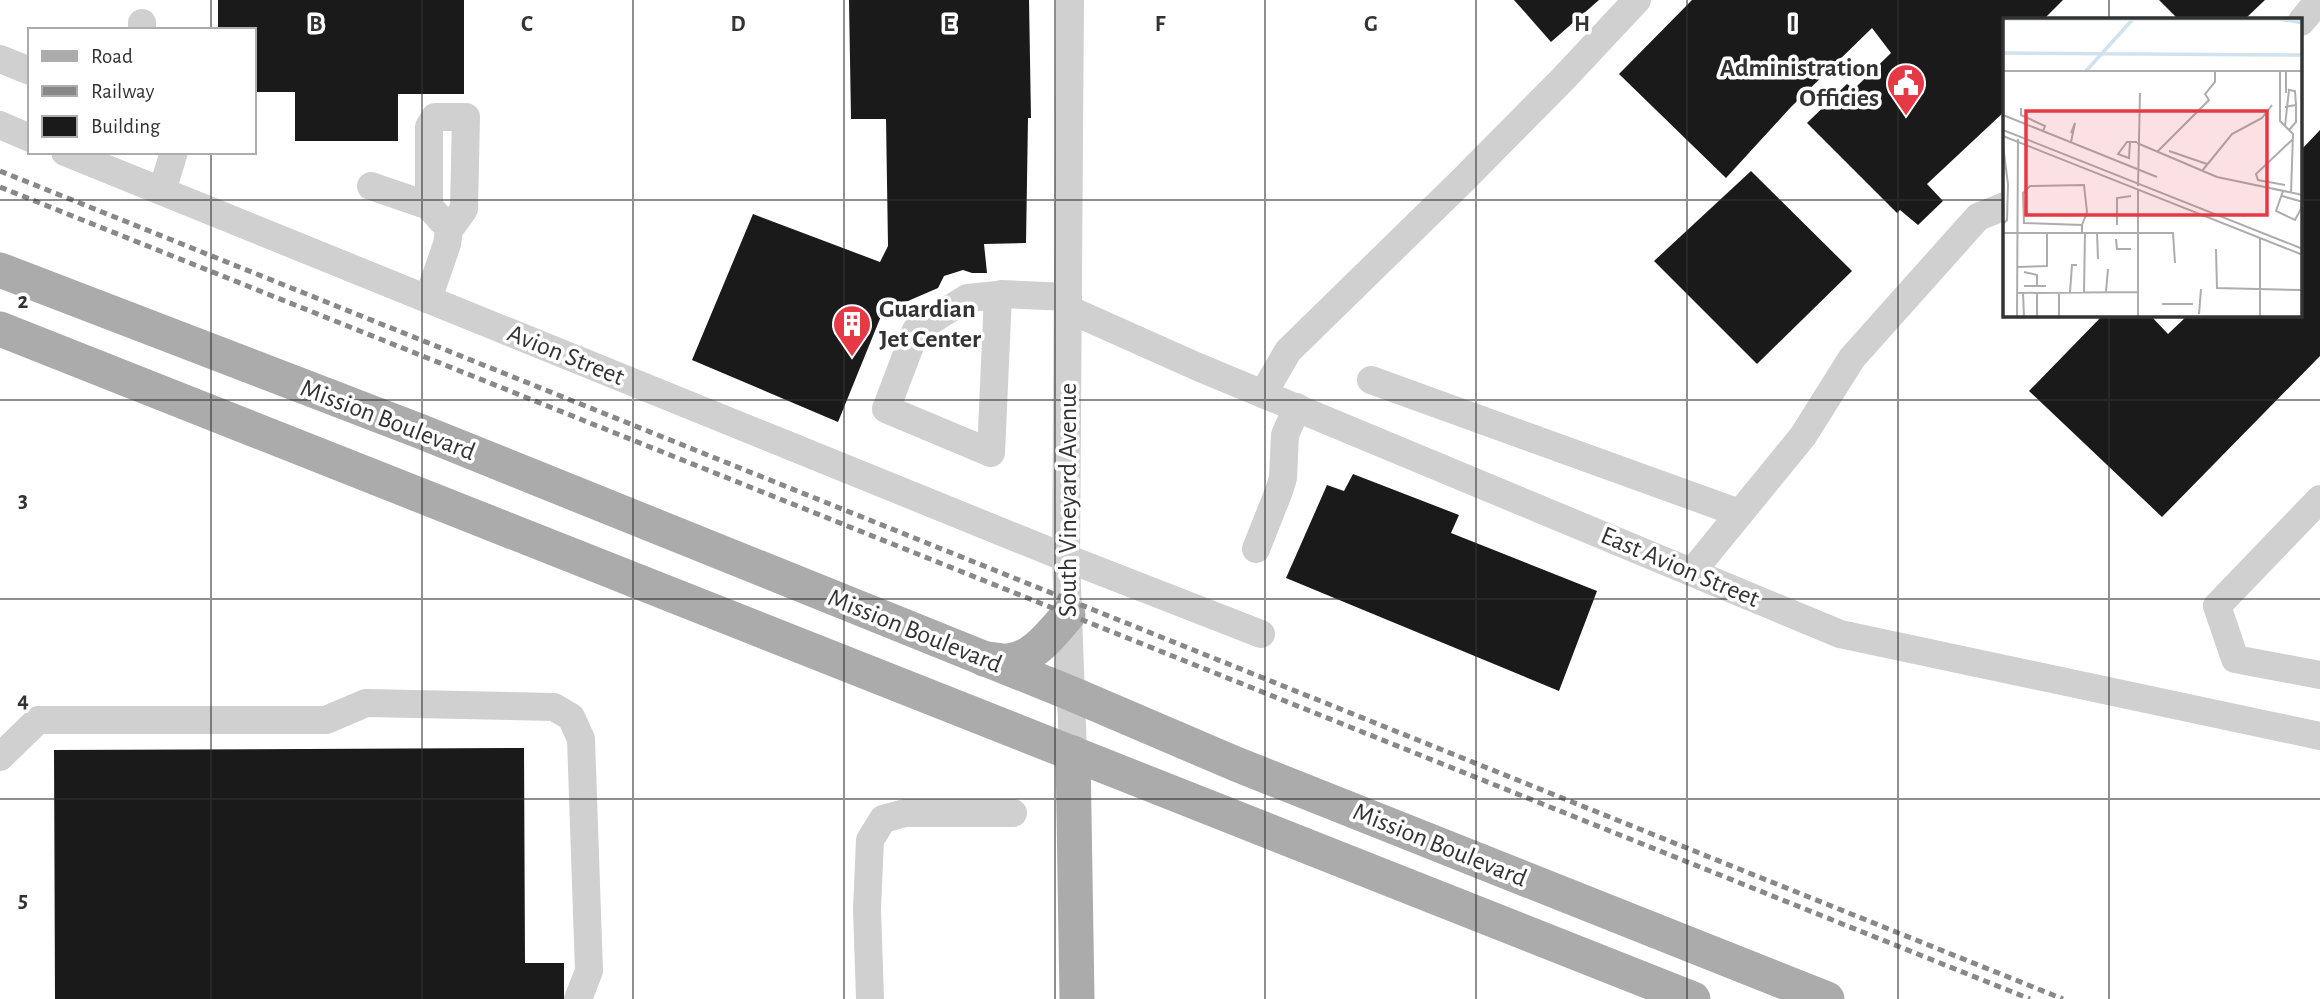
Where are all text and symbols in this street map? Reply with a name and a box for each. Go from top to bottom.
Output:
text: B [309,13,323,36]
text: C [521,13,533,36]
text: D [730,13,746,36]
text: E [943,13,955,36]
text: F [1155,13,1166,36]
text: G [1364,13,1378,36]
text: H [1574,13,1590,36]
text: I [1790,13,1796,36]
inset map [2003,18,2302,317]
legend [28,28,256,154]
text: Road [91,46,133,67]
place label: Administration Officies [1720,55,1879,111]
public building icon: Administration Officies [1885,62,1927,117]
text: Railway [91,81,154,102]
text: Building [91,116,161,137]
text: 2 [18,290,29,313]
place label: Guardian Jet Center [879,296,981,352]
building icon: Guardian Jet Center [831,303,873,358]
street label: Avion Street [504,320,628,390]
street label: Mission Boulevard [297,375,479,465]
street label: South Vineyard Avenue [1055,383,1081,617]
text: 3 [18,489,28,512]
street label: East Avion Street [1597,522,1763,612]
street label: Mission Boulevard [824,584,1006,678]
text: 4 [17,689,29,712]
street label: Mission Boulevard [1349,798,1531,892]
text: 5 [18,889,28,912]

